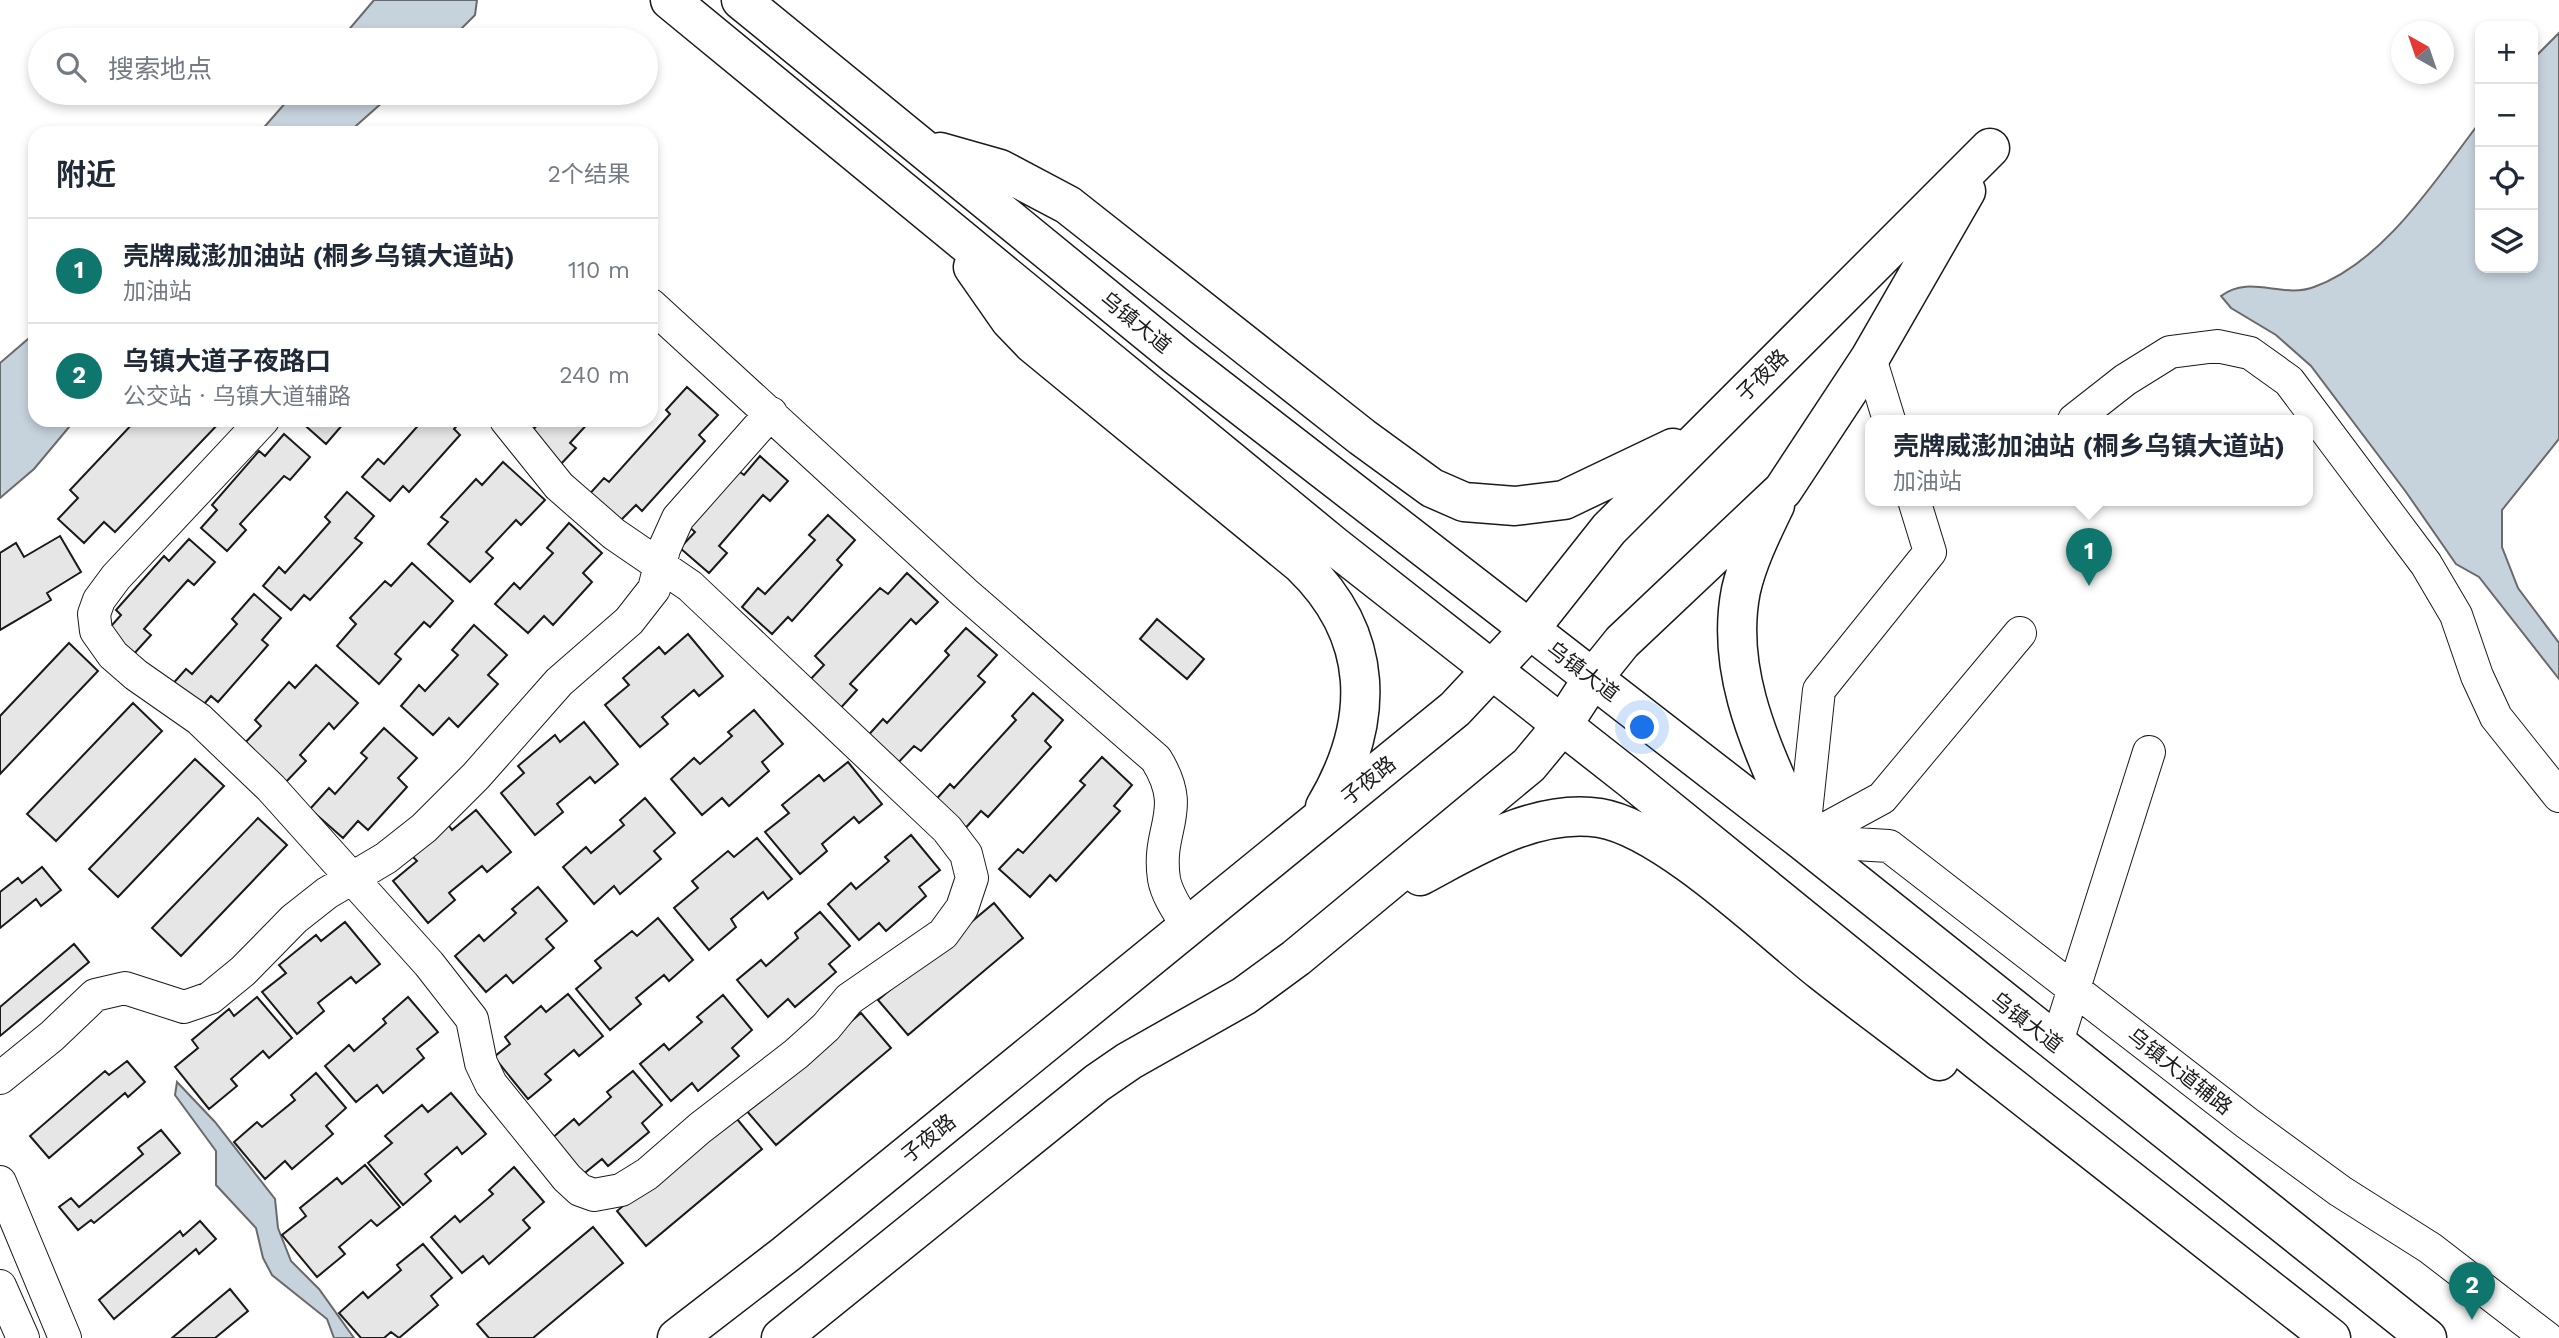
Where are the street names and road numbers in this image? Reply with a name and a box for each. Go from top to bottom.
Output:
street label: 乌镇大道 [1095,286,1177,358]
street label: 子夜路 [1731,344,1793,406]
street label: 乌镇大道 [1542,636,1624,706]
street label: 子夜路 [1336,750,1400,810]
street label: 乌镇大道 [1986,986,2068,1058]
street label: 乌镇大道辅路 [2123,1022,2237,1120]
street label: 子夜路 [896,1108,960,1168]

